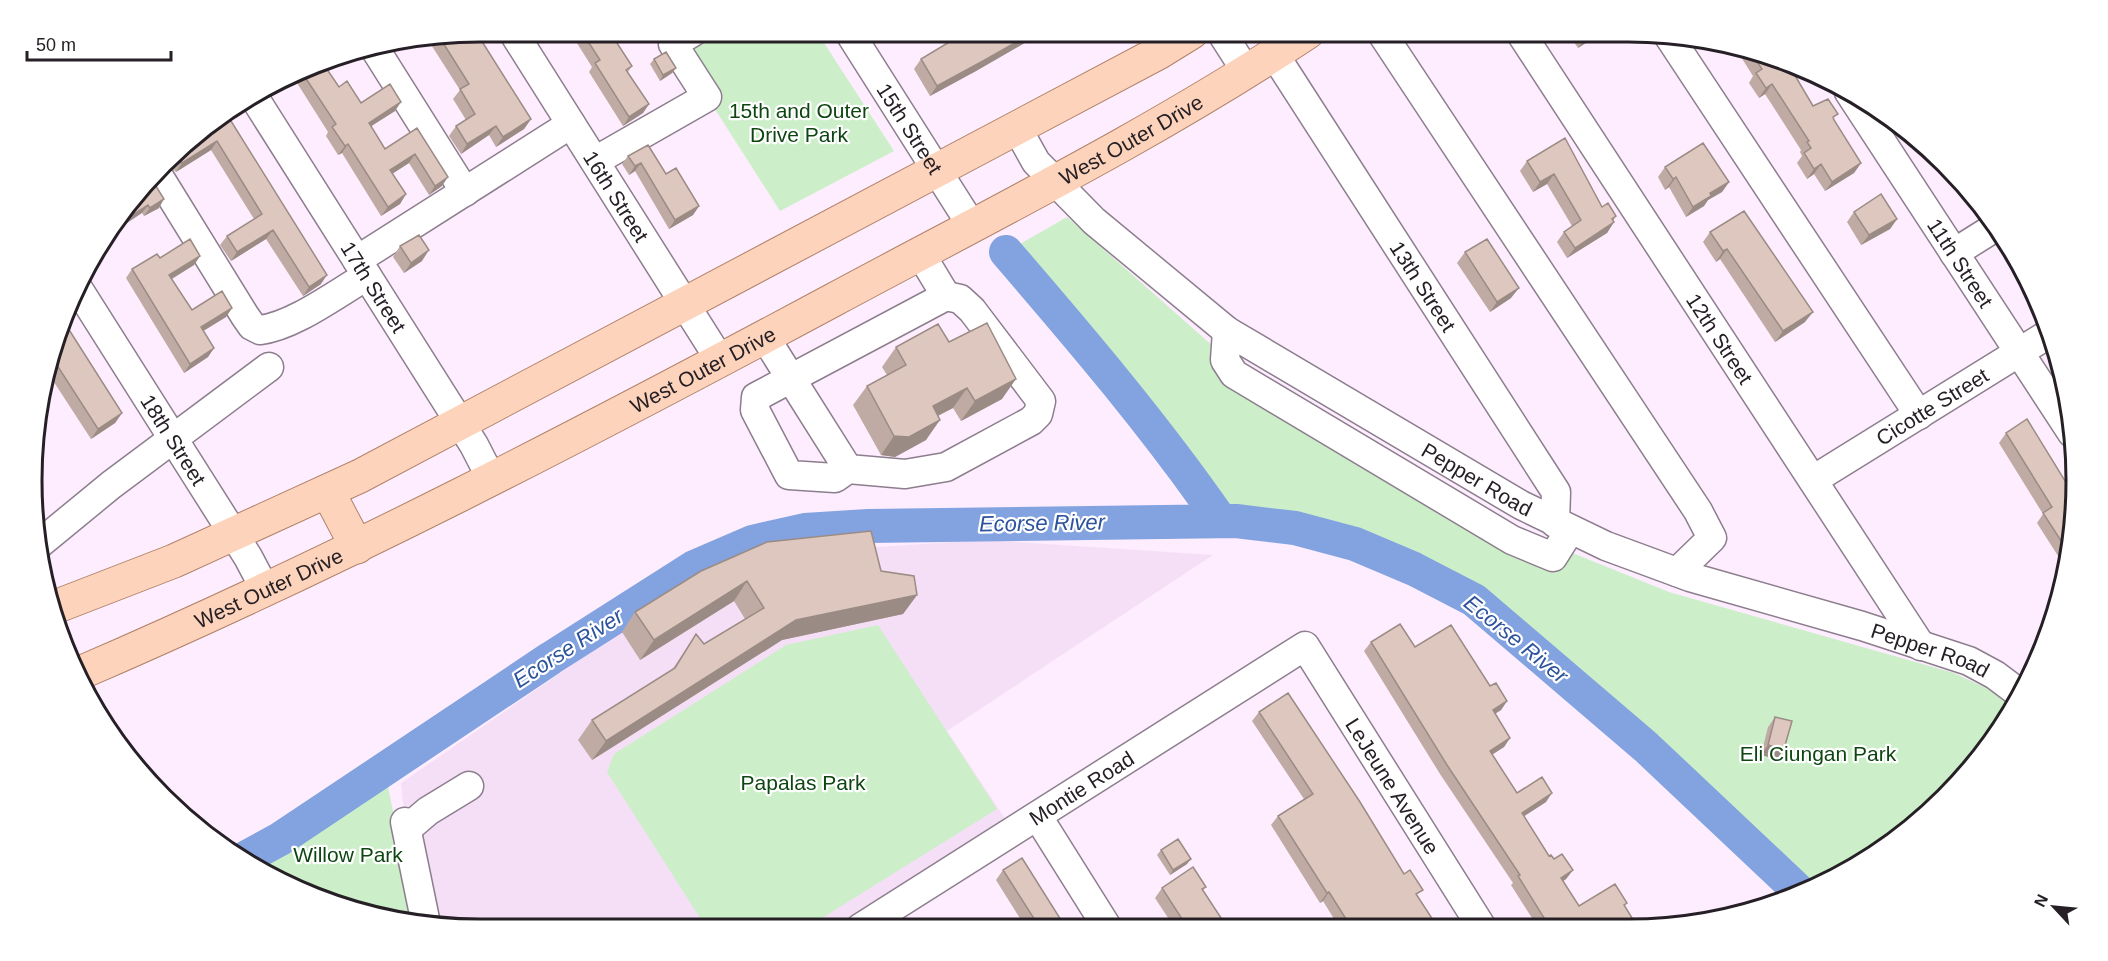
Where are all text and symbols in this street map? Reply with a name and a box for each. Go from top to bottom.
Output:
scale bar [27,24,171,62]
text: 50 m [36,35,76,55]
street label: 15th Street [873,79,947,178]
street label: West Outer Drive [1055,90,1206,189]
park label: 15th and Outer Drive Park [729,99,869,146]
street label: 16th Street [579,146,654,246]
street label: 11th Street [1923,214,1998,312]
street label: 17th Street [337,237,411,336]
street label: 13th Street [1386,237,1461,336]
street label: 12th Street [1682,289,1758,388]
street label: West Outer Drive [626,322,779,417]
street label: Cicotte Street [1872,363,1992,450]
street label: 18th Street [136,390,211,489]
street label: Pepper Road [1418,438,1536,520]
water label: Ecorse River [979,509,1107,537]
street label: West Outer Drive [191,543,346,632]
water label: Ecorse River [1459,590,1574,689]
water label: Ecorse River [508,602,629,693]
street label: Pepper Road [1868,618,1994,681]
street label: LeJeune Avenue [1342,714,1444,858]
park label: Eli Ciungan Park [1740,742,1897,765]
street label: Montie Road [1025,746,1138,829]
park label: Papalas Park [741,771,866,794]
park label: Willow Park [293,843,403,866]
north arrow [2024,877,2084,937]
text: N [2031,892,2051,910]

